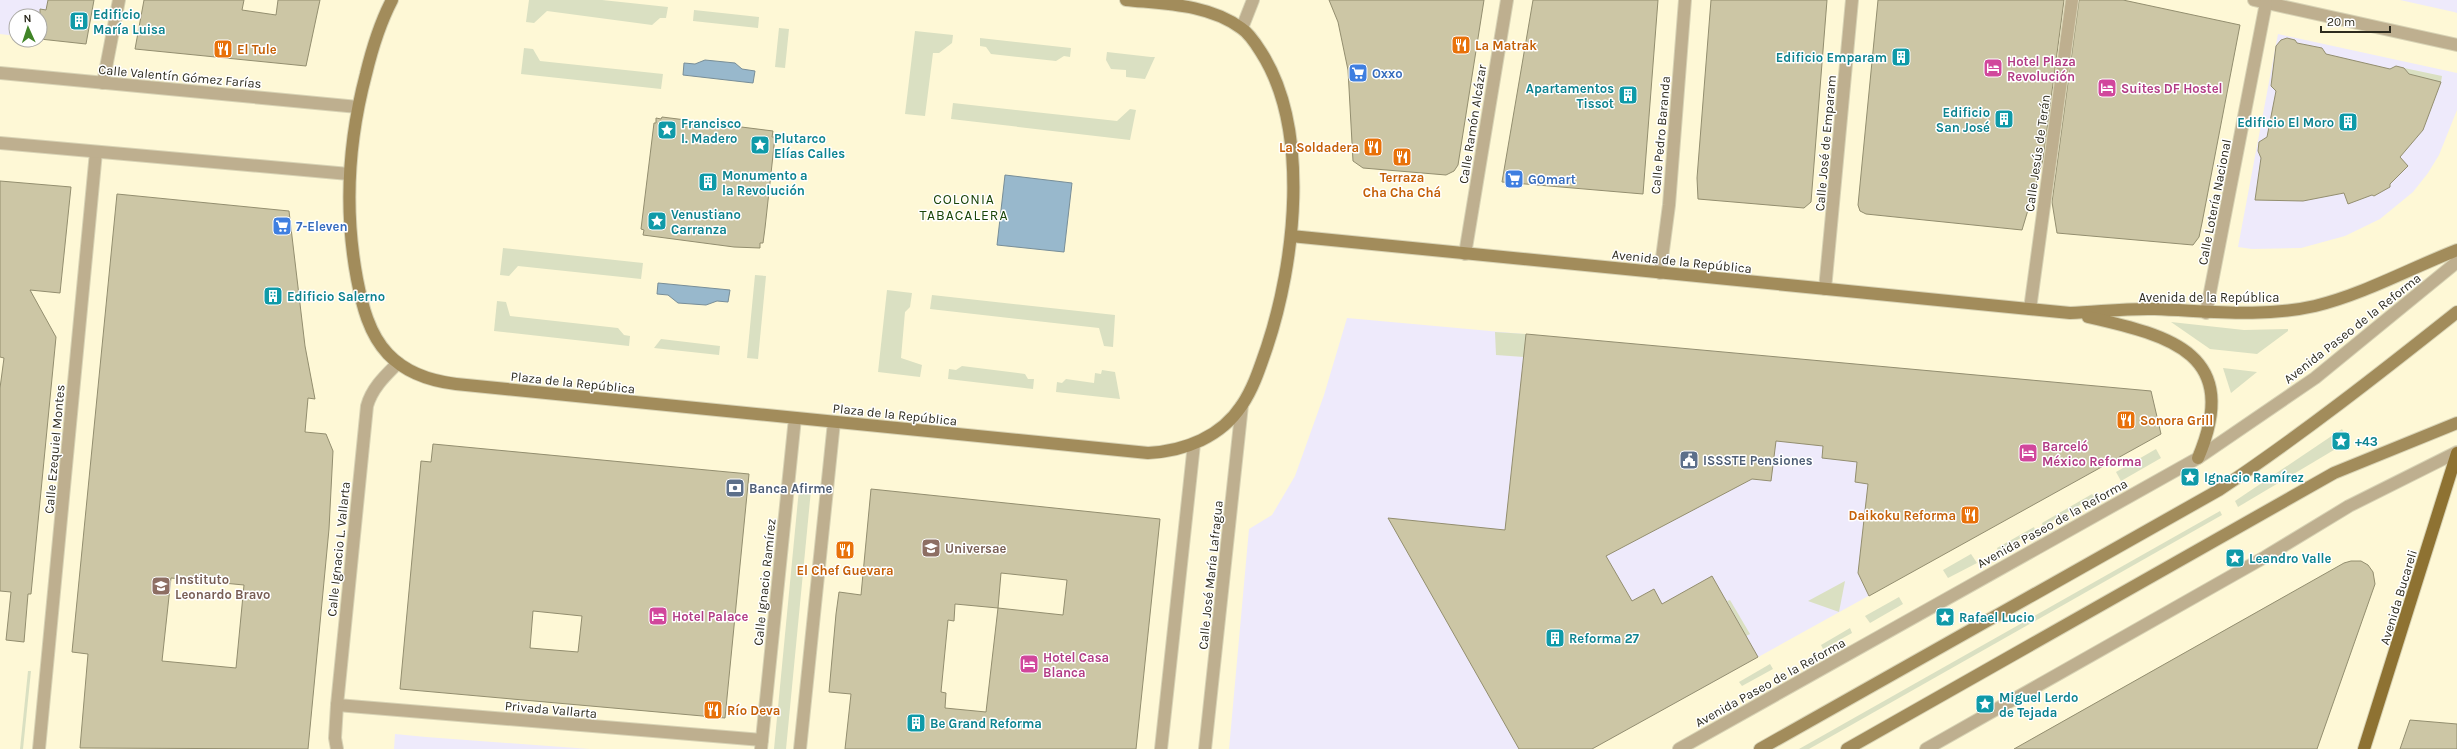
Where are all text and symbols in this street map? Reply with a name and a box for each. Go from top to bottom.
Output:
place label: Edificio María Luisa [93,7,166,37]
north arrow [8,8,48,48]
scale bar [2321,8,2390,34]
building icon: Edificio María Luisa [68,10,90,32]
text: N [23,12,32,25]
text: 20 m [2327,15,2355,29]
restaurant icon: La Matrak [1450,34,1472,56]
restaurant icon: El Tule [212,38,234,60]
place label: La Matrak [1475,38,1537,53]
place label: El Tule [237,42,277,57]
building icon: Edificio Emparam [1890,46,1912,68]
place label: Edificio Emparam [1776,50,1887,65]
place label: Hotel Plaza Revolución [2007,54,2076,84]
hotel icon: Hotel Plaza Revolución [1982,57,2004,79]
street label: Calle Valentín Gómez Farías [98,62,262,91]
supermarket icon: Oxxo [1347,62,1369,84]
street label: Calle Ramón Alcázar [1456,63,1489,185]
place label: Oxxo [1372,66,1403,81]
street label: Calle José de Emparam [1812,74,1839,212]
street label: Calle Pedro Baranda [1648,75,1673,195]
hotel icon: Suites DF Hostel [2096,77,2118,99]
place label: Apartamentos Tissot [1526,81,1614,111]
place label: Suites DF Hostel [2121,81,2223,96]
building icon: Apartamentos Tissot [1617,84,1639,106]
street label: Calle Jesús de Terán [2022,94,2053,213]
place label: Edificio San José [1936,105,1990,135]
building icon: Edificio San José [1993,108,2015,130]
building icon: Edificio El Moro [2337,111,2359,133]
place label: Edificio El Moro [2237,115,2334,130]
place label: Francisco I. Madero [681,116,741,146]
place icon: Francisco I. Madero [656,119,678,141]
place label: Plutarco Elías Calles [774,131,845,161]
place icon: Plutarco Elías Calles [749,134,771,156]
restaurant icon: La Soldadera [1362,136,1384,158]
street label: Calle Lotería Nacional [2195,138,2234,266]
place label: La Soldadera [1279,140,1359,155]
restaurant icon: Terraza Cha Cha Chá [1391,146,1413,168]
place label: Monumento a la Revolución [722,168,808,198]
supermarket icon: GOmart [1503,168,1525,190]
place label: Terraza Cha Cha Chá [1363,170,1441,200]
building icon: Monumento a la Revolución [697,171,719,193]
place label: GOmart [1528,172,1576,187]
district label: COLONIA TABACALERA [920,191,1008,224]
place label: Venustiano Carranza [671,207,741,237]
place icon: Venustiano Carranza [646,210,668,232]
supermarket icon: 7-Eleven [271,215,293,237]
place label: 7-Eleven [296,219,348,234]
street label: Avenida de la República [1611,247,1753,276]
street label: Avenida Paseo de la Reforma [2281,270,2424,387]
building icon: Edificio Salerno [262,285,284,307]
place label: Edificio Salerno [287,289,385,304]
street label: Avenida de la República [2139,290,2279,305]
street label: Plaza de la República [510,369,636,396]
street label: Calle Ezequiel Montes [41,384,69,514]
street label: Plaza de la República [832,401,958,428]
restaurant icon: Sonora Grill [2115,409,2137,431]
place label: Sonora Grill [2140,413,2213,428]
place icon: +43 [2330,430,2352,452]
place label: +43 [2355,434,2378,449]
place label: Barceló México Reforma [2042,439,2142,469]
hotel icon: Barceló México Reforma [2017,442,2039,464]
public building icon: ISSSTE Pensiones [1678,449,1700,471]
place label: ISSSTE Pensiones [1703,453,1813,468]
place icon: Ignacio Ramírez [2179,466,2201,488]
place label: Ignacio Ramírez [2204,470,2304,485]
street label: Avenida Paseo de la Reforma [1974,476,2130,571]
bank icon: Banca Afirme [724,477,746,499]
street label: Calle Ignacio L. Vallarta [324,481,353,617]
place label: Banca Afirme [749,481,833,496]
street label: Calle José María Lafragua [1195,500,1226,650]
restaurant icon: Daikoku Reforma [1959,504,1981,526]
place label: Daikoku Reforma [1849,508,1956,523]
street label: Calle Ignacio Ramírez [750,518,779,646]
school or university icon: Universae [920,537,942,559]
restaurant icon: El Chef Guevara [834,539,856,561]
place label: Universae [945,541,1007,556]
place icon: Leandro Valle [2224,547,2246,569]
street label: Avenida Bucareli [2377,548,2420,647]
place label: Leandro Valle [2249,551,2332,566]
place label: El Chef Guevara [796,563,894,578]
place label: Instituto Leonardo Bravo [175,572,270,602]
school or university icon: Instituto Leonardo Bravo [150,575,172,597]
hotel icon: Hotel Palace [647,605,669,627]
place icon: Rafael Lucio [1934,606,1956,628]
place label: Hotel Palace [672,609,748,624]
place label: Rafael Lucio [1959,610,2035,625]
building icon: Reforma 27 [1544,627,1566,649]
place label: Reforma 27 [1569,631,1640,646]
street label: Avenida Paseo de la Reforma [1692,635,1848,730]
place label: Hotel Casa Blanca [1043,650,1109,680]
hotel icon: Hotel Casa Blanca [1018,653,1040,675]
place label: Miguel Lerdo de Tejada [1999,690,2078,720]
place icon: Miguel Lerdo de Tejada [1974,693,1996,715]
street label: Privada Vallarta [504,698,598,721]
restaurant icon: Río Deva [702,699,724,721]
place label: Río Deva [727,703,780,718]
building icon: Be Grand Reforma [905,712,927,734]
place label: Be Grand Reforma [930,716,1042,731]

